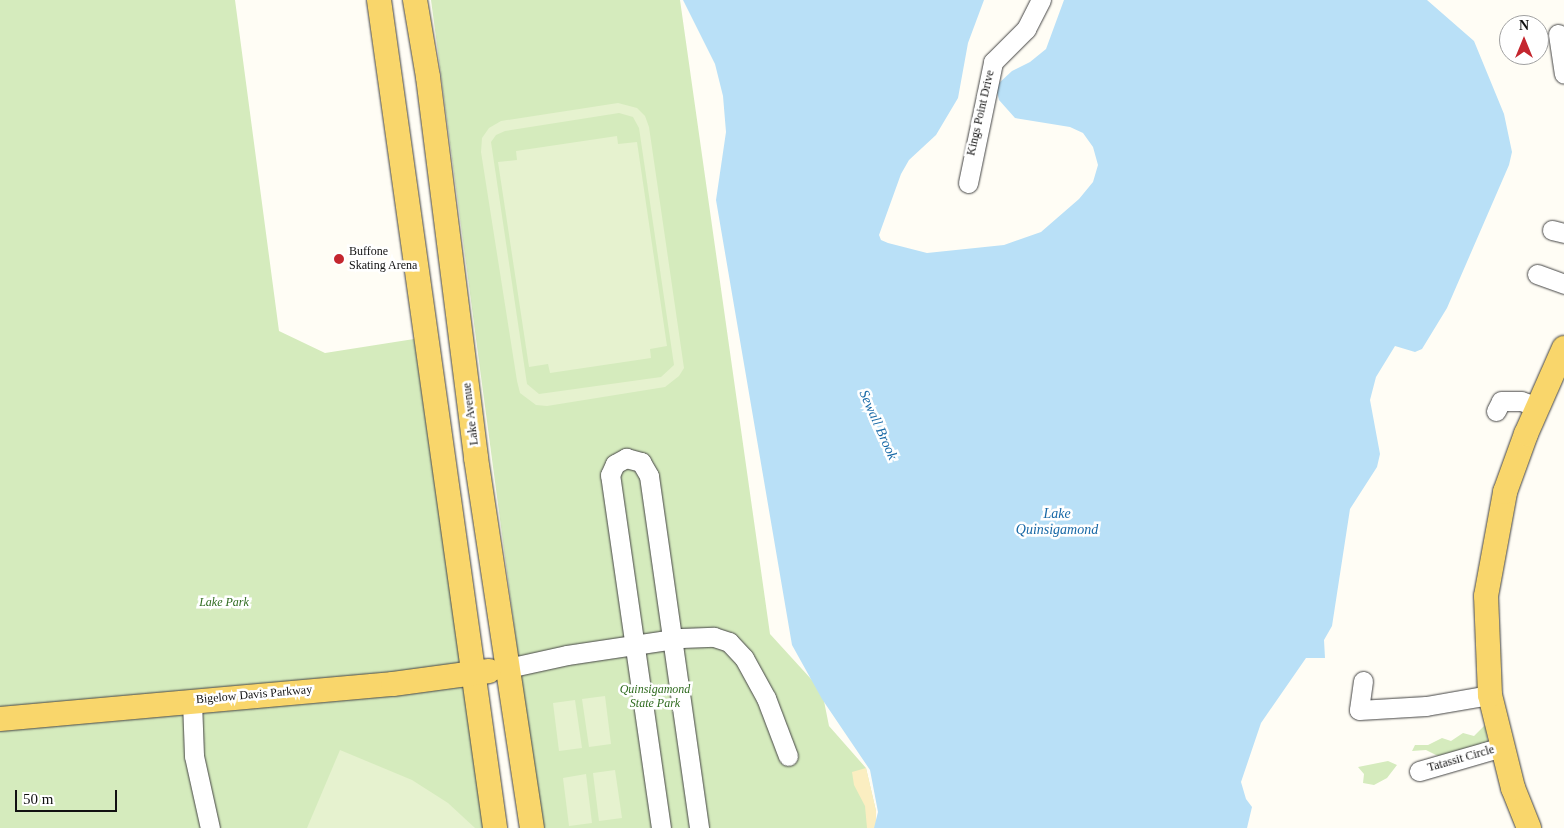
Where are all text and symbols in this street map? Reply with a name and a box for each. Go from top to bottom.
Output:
north arrow [1499,15,1549,65]
text: N [1519,18,1529,33]
street label: Kings Point Drive [964,69,998,157]
place label: Buffone Skating Arena [349,245,418,273]
marker: Buffone Skating Arena [333,253,345,265]
street label: Lake Avenue [460,382,482,446]
water label: Sewall Brook [855,388,901,462]
water label: Lake Quinsigamond [1016,506,1098,538]
park label: Lake Park [199,596,249,610]
street label: Bigelow Davis Parkway [195,683,313,707]
park label: Quinsigamond State Park [620,683,690,711]
street label: Tatassit Circle [1426,743,1496,775]
scale bar [18,780,120,812]
text: 50 m [23,791,53,807]

